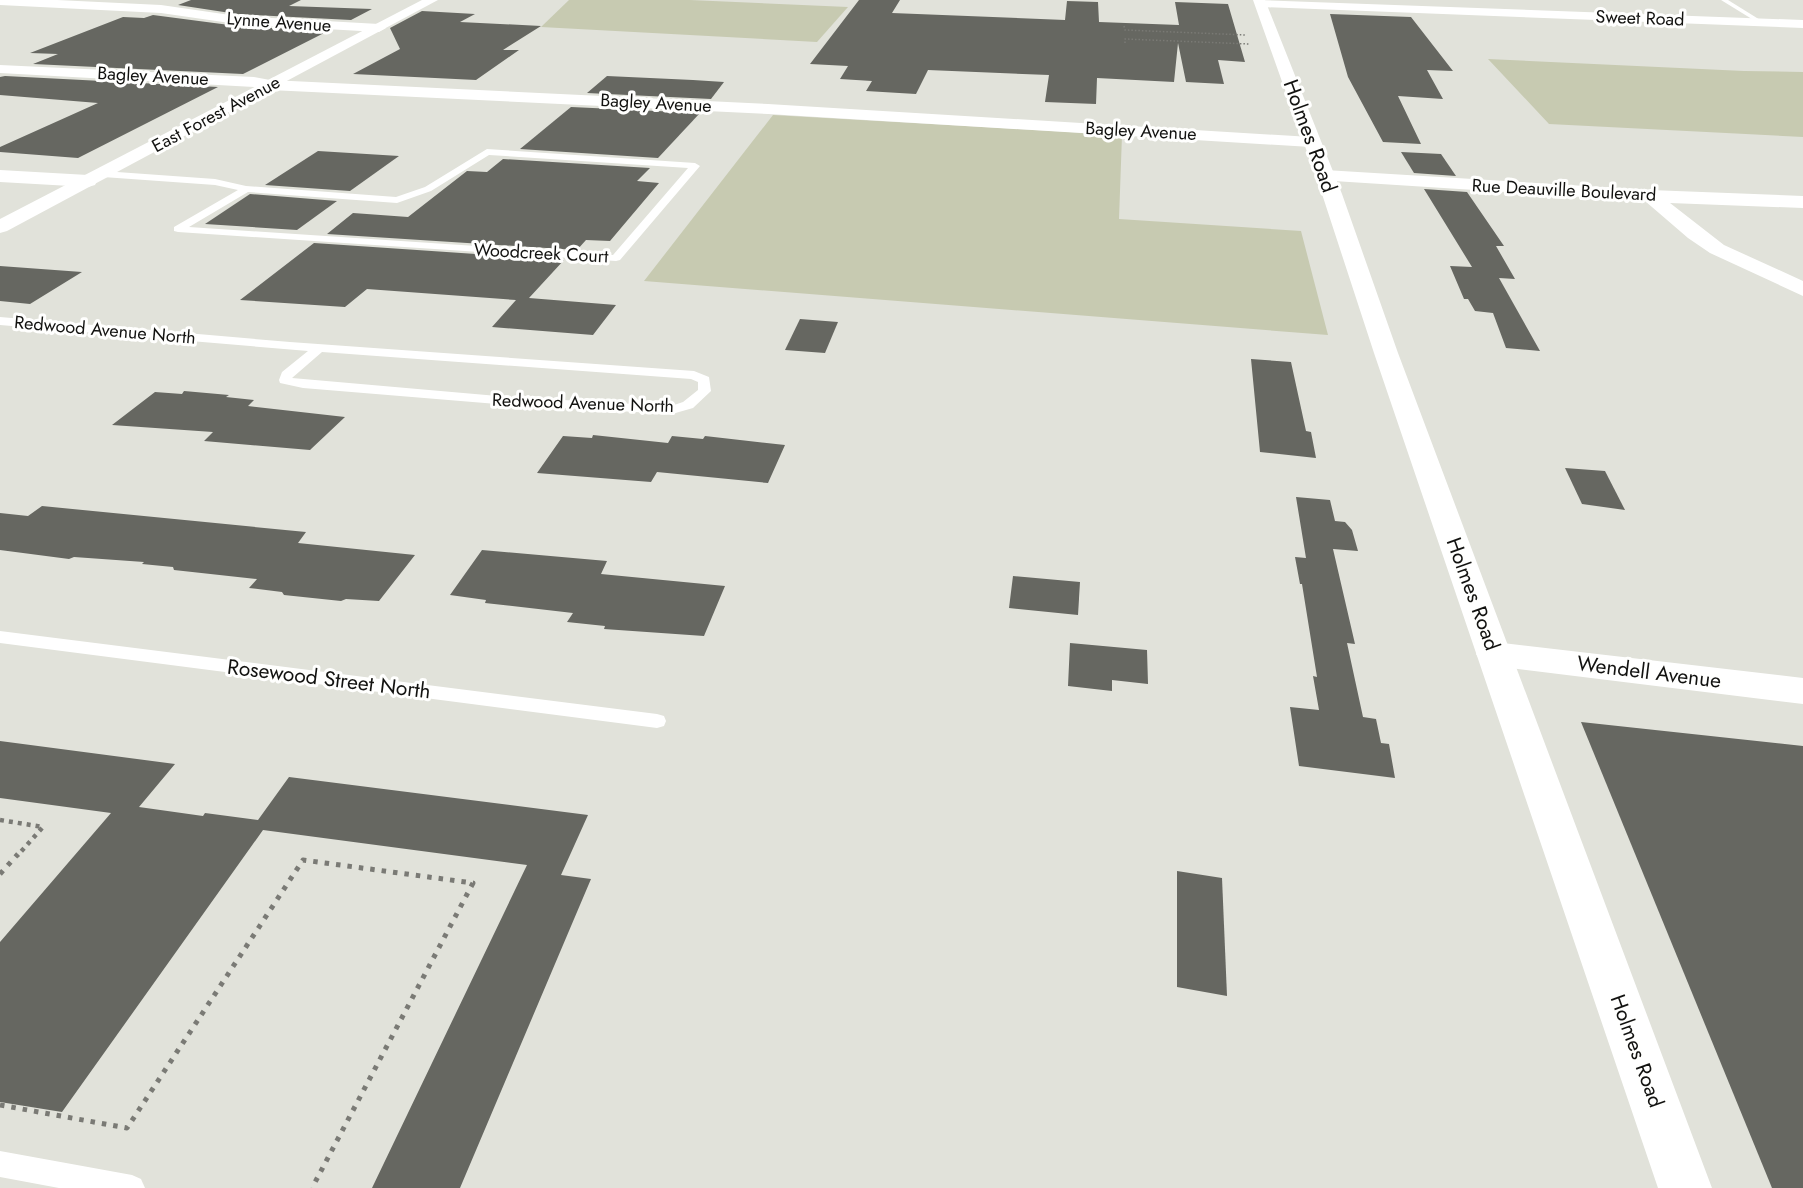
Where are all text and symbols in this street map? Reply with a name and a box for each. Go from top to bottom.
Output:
street label: Sweet Road [1595,3,1685,33]
street label: Lynne Avenue [226,5,332,39]
street label: Bagley Avenue [97,60,209,92]
street label: East Forest Avenue [147,69,285,159]
street label: Holmes Road [1276,75,1344,197]
street label: Bagley Avenue [600,87,712,119]
street label: Bagley Avenue [1085,115,1197,147]
street label: Rue Deauville Boulevard [1471,172,1657,208]
street label: Woodcreek Court [473,236,610,270]
street label: Redwood Avenue North [13,309,197,351]
street label: Redwood Avenue North [492,387,674,419]
street label: Holmes Road [1439,533,1507,655]
street label: Wendell Avenue [1575,648,1723,696]
street label: Rosewood Street North [226,652,432,706]
street label: Holmes Road [1603,990,1671,1112]

